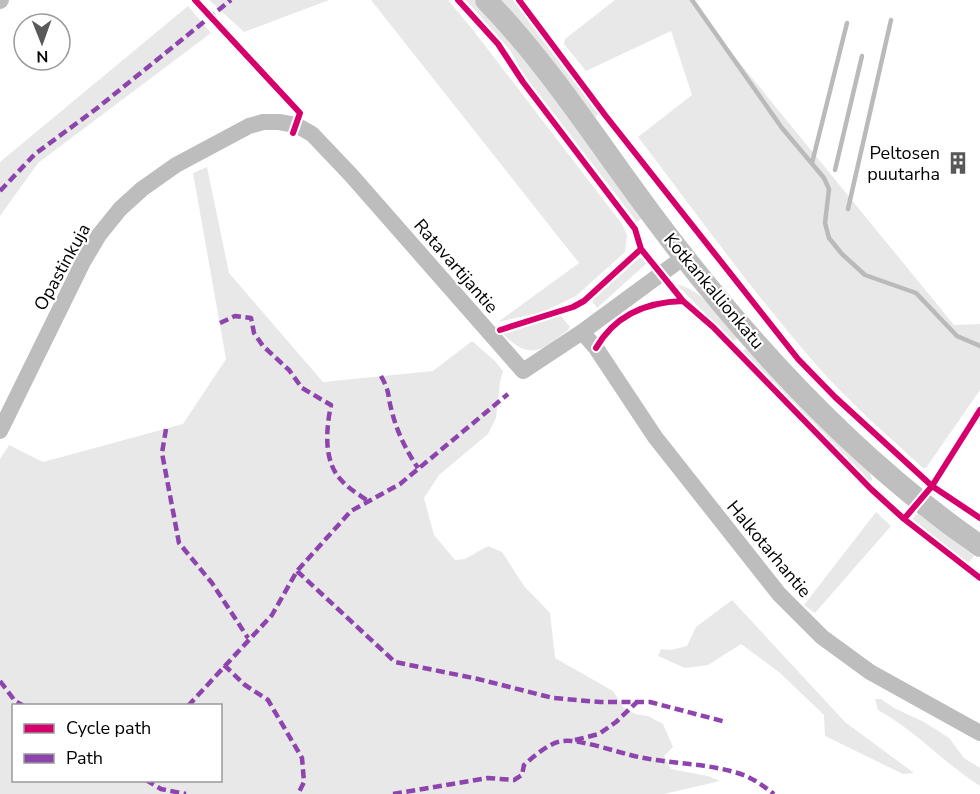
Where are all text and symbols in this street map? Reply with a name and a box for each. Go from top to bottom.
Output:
north arrow [12,12,72,72]
text: N [36,45,48,67]
place label: Peltosen puutarha [867,141,940,186]
building icon: Peltosen puutarha [945,150,971,176]
street label: Ratavartijantie [408,214,504,318]
street label: Opastinkuja [28,219,96,315]
street label: Kotkankallionkatu [658,228,770,354]
street label: Halkotarhantie [721,495,817,603]
legend [12,704,222,782]
text: Cycle path [66,716,151,740]
text: Path [66,746,103,770]

